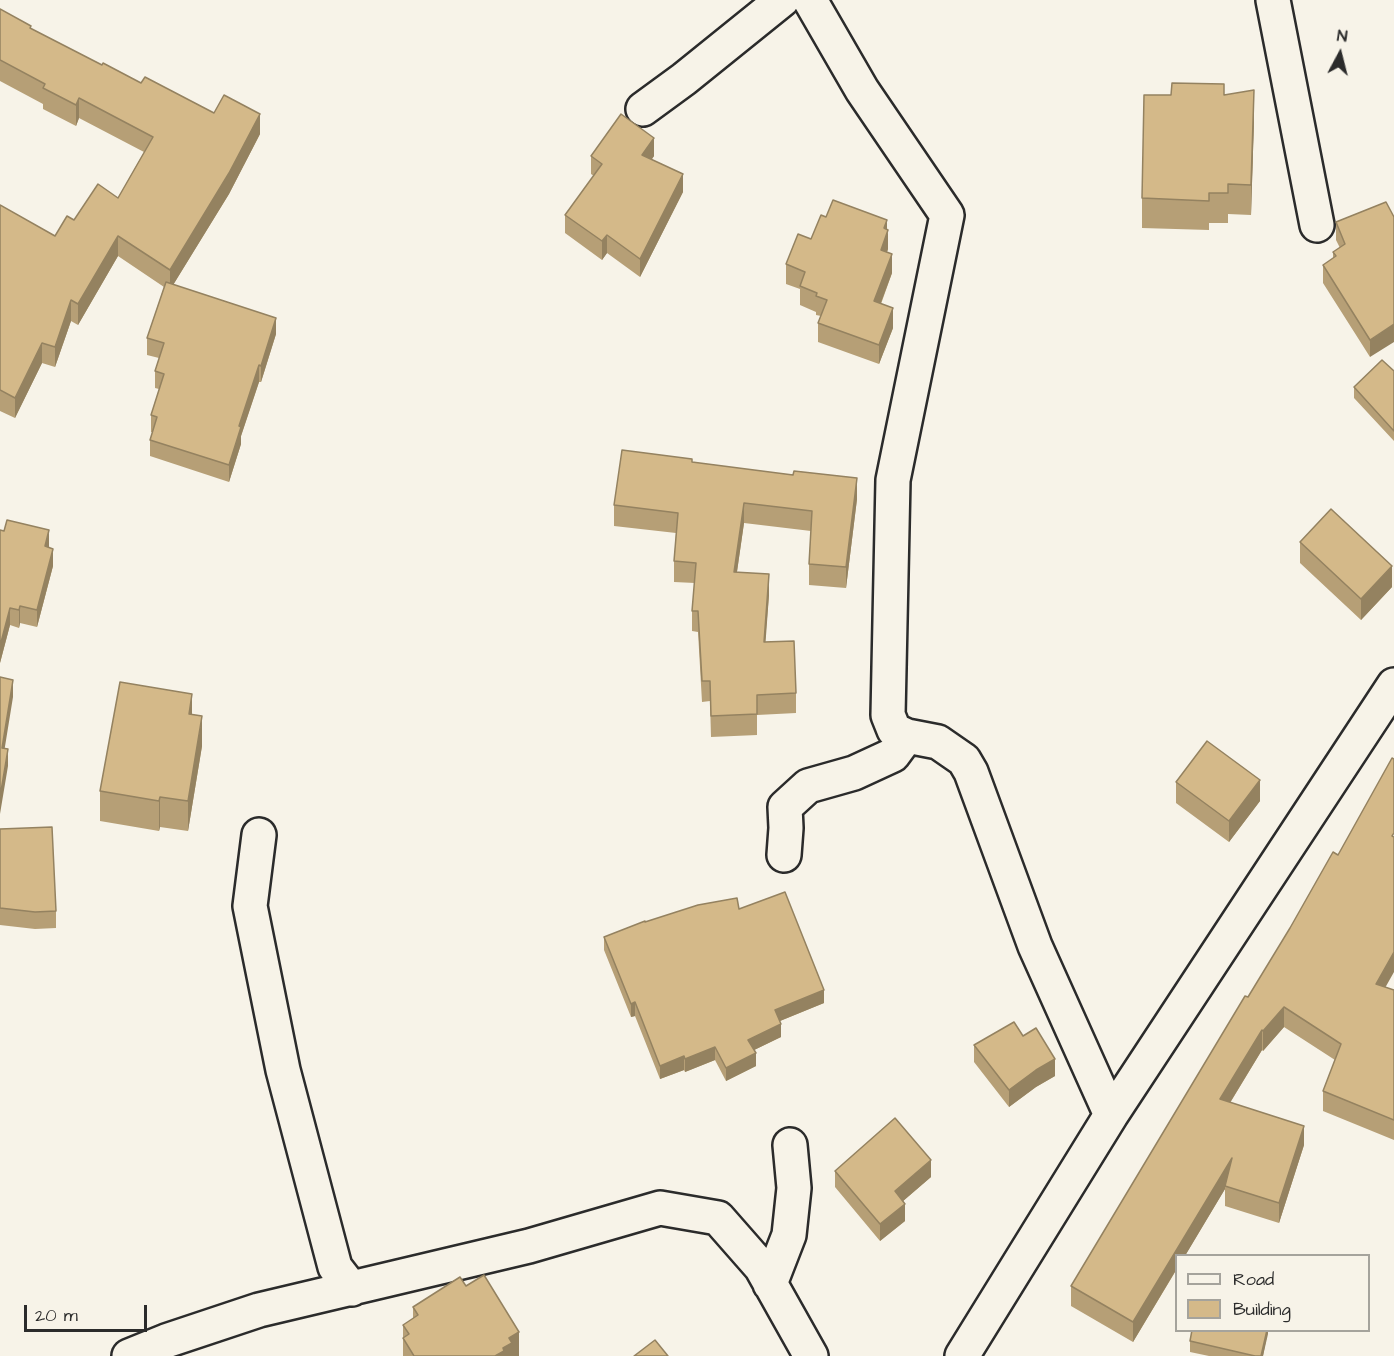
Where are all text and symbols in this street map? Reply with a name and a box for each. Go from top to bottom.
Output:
north arrow [1310,24,1370,84]
text: N [1336,25,1349,48]
legend [1175,1254,1370,1332]
text: Road [1233,1267,1274,1292]
scale bar [27,1293,150,1331]
text: Building [1233,1297,1291,1322]
text: 20 m [35,1303,78,1328]

